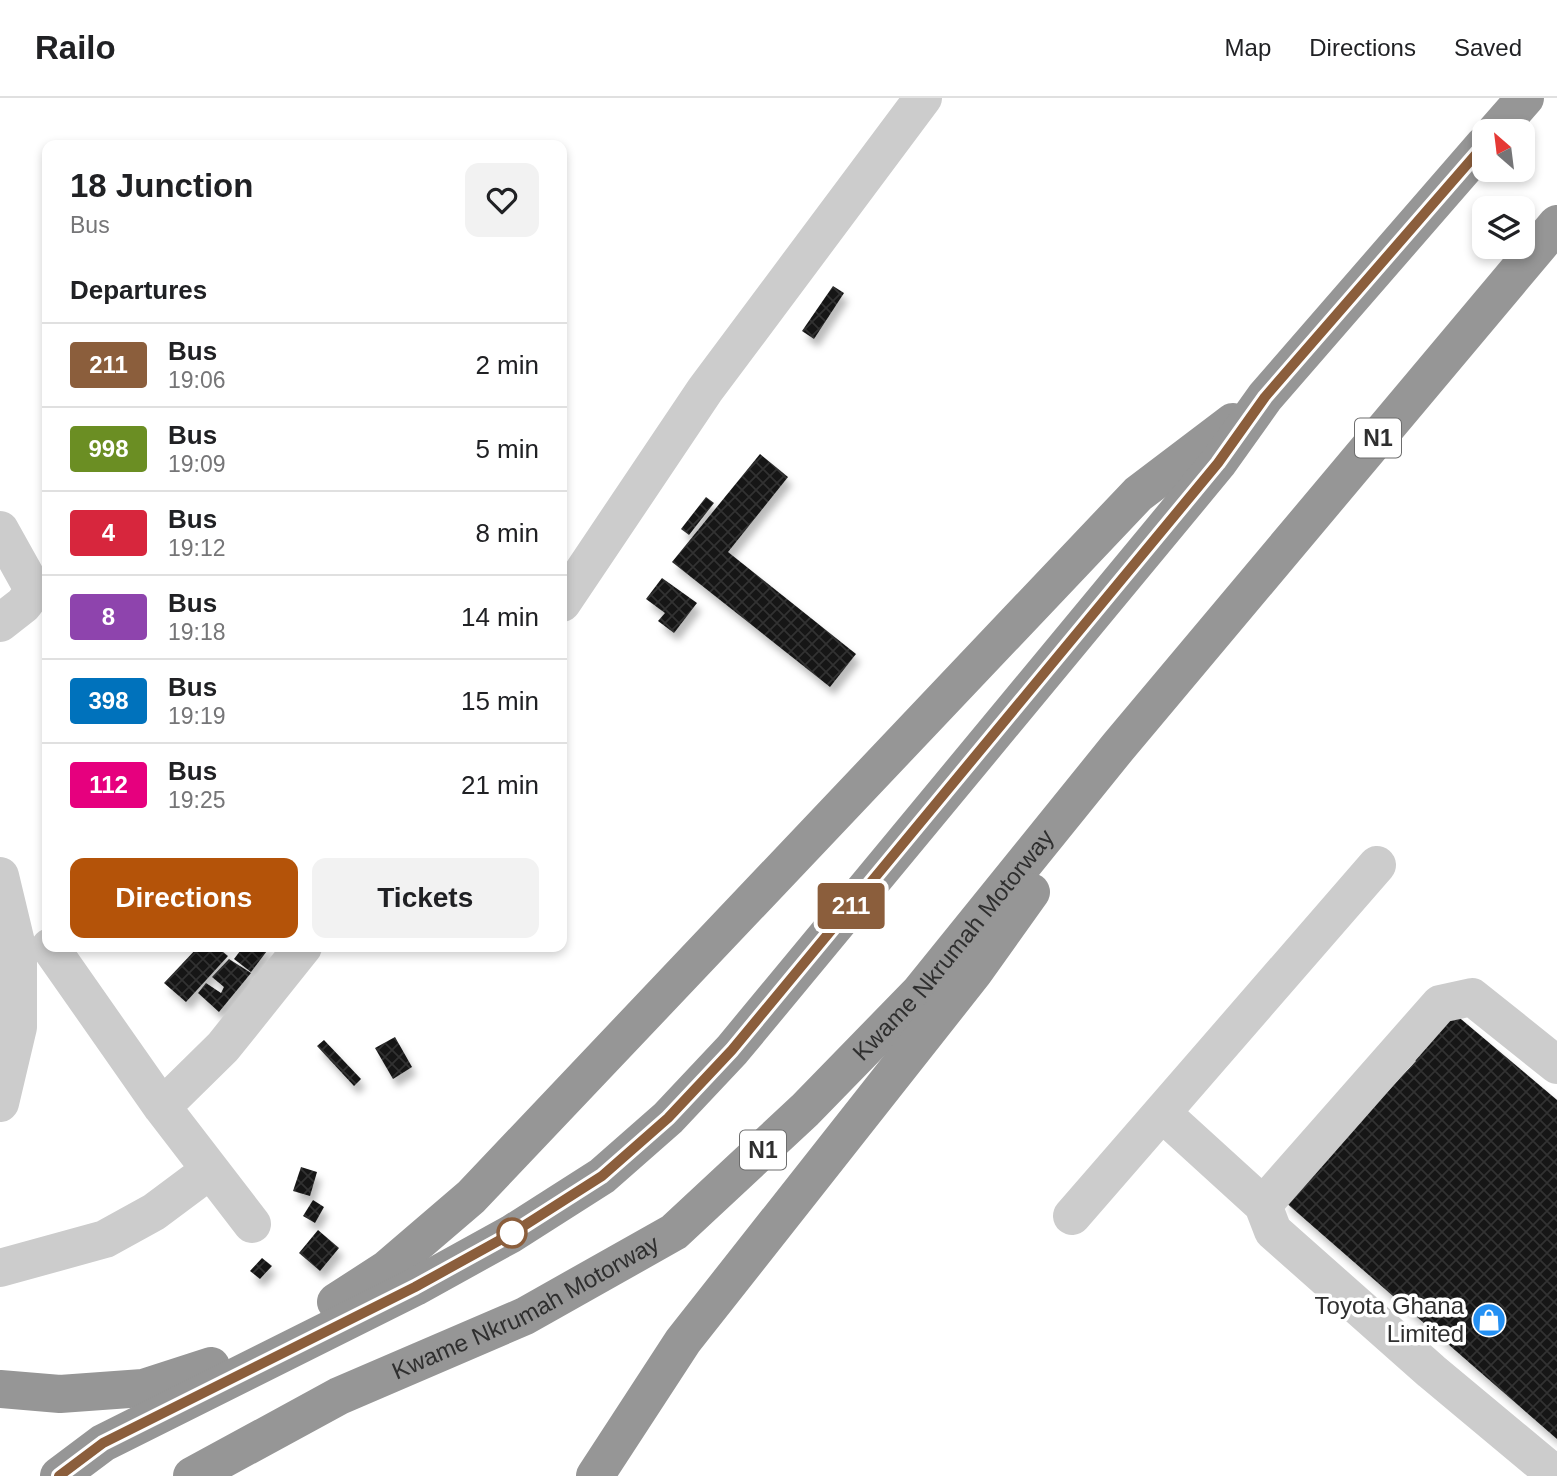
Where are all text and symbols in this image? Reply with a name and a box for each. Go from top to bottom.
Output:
text: Railo [35,29,116,66]
text: Map [1225,34,1271,61]
text: Directions [1309,34,1416,61]
text: Saved [1454,34,1522,61]
north arrow [1472,119,1535,182]
map controls [1472,119,1535,259]
button: heart [465,163,539,237]
text: 18 Junction [70,167,253,204]
button: layers [1472,196,1535,259]
text: Bus [70,212,110,238]
text: Departures [70,275,207,305]
text: Bus [168,336,217,366]
text: 2 min [475,350,539,380]
text: 211 [89,351,128,378]
text: 19:06 [168,367,226,393]
road number: N1 [1355,418,1401,458]
text: Bus [168,420,217,450]
text: 5 min [475,434,539,464]
text: 998 [88,435,129,462]
text: 19:09 [168,451,226,477]
text: Bus [168,504,217,534]
text: 8 min [475,518,539,548]
text: 4 [102,519,115,546]
text: 19:12 [168,535,226,561]
text: Bus [168,588,217,618]
text: 14 min [461,602,539,632]
text: 8 [102,603,115,630]
text: 19:18 [168,619,226,645]
text: Bus [168,672,217,702]
text: 15 min [461,686,539,716]
text: 398 [88,687,129,714]
text: 19:19 [168,703,226,729]
text: Bus [168,756,217,786]
text: 21 min [461,770,539,800]
text: 112 [89,771,128,798]
text: 19:25 [168,787,226,813]
street label: Kwame Nkrumah Motorway [847,824,1059,1066]
button: Directions [70,858,298,938]
button: Tickets [312,858,539,938]
line badge: 211 [811,883,891,929]
text: 211 [832,892,870,919]
road number: N1 [740,1130,786,1170]
unlabelled marker [497,1218,527,1248]
street label: Kwame Nkrumah Motorway [388,1229,663,1385]
place label: Toyota Ghana Limited [1315,1292,1465,1347]
shop icon: Toyota Ghana Limited [1470,1301,1508,1339]

